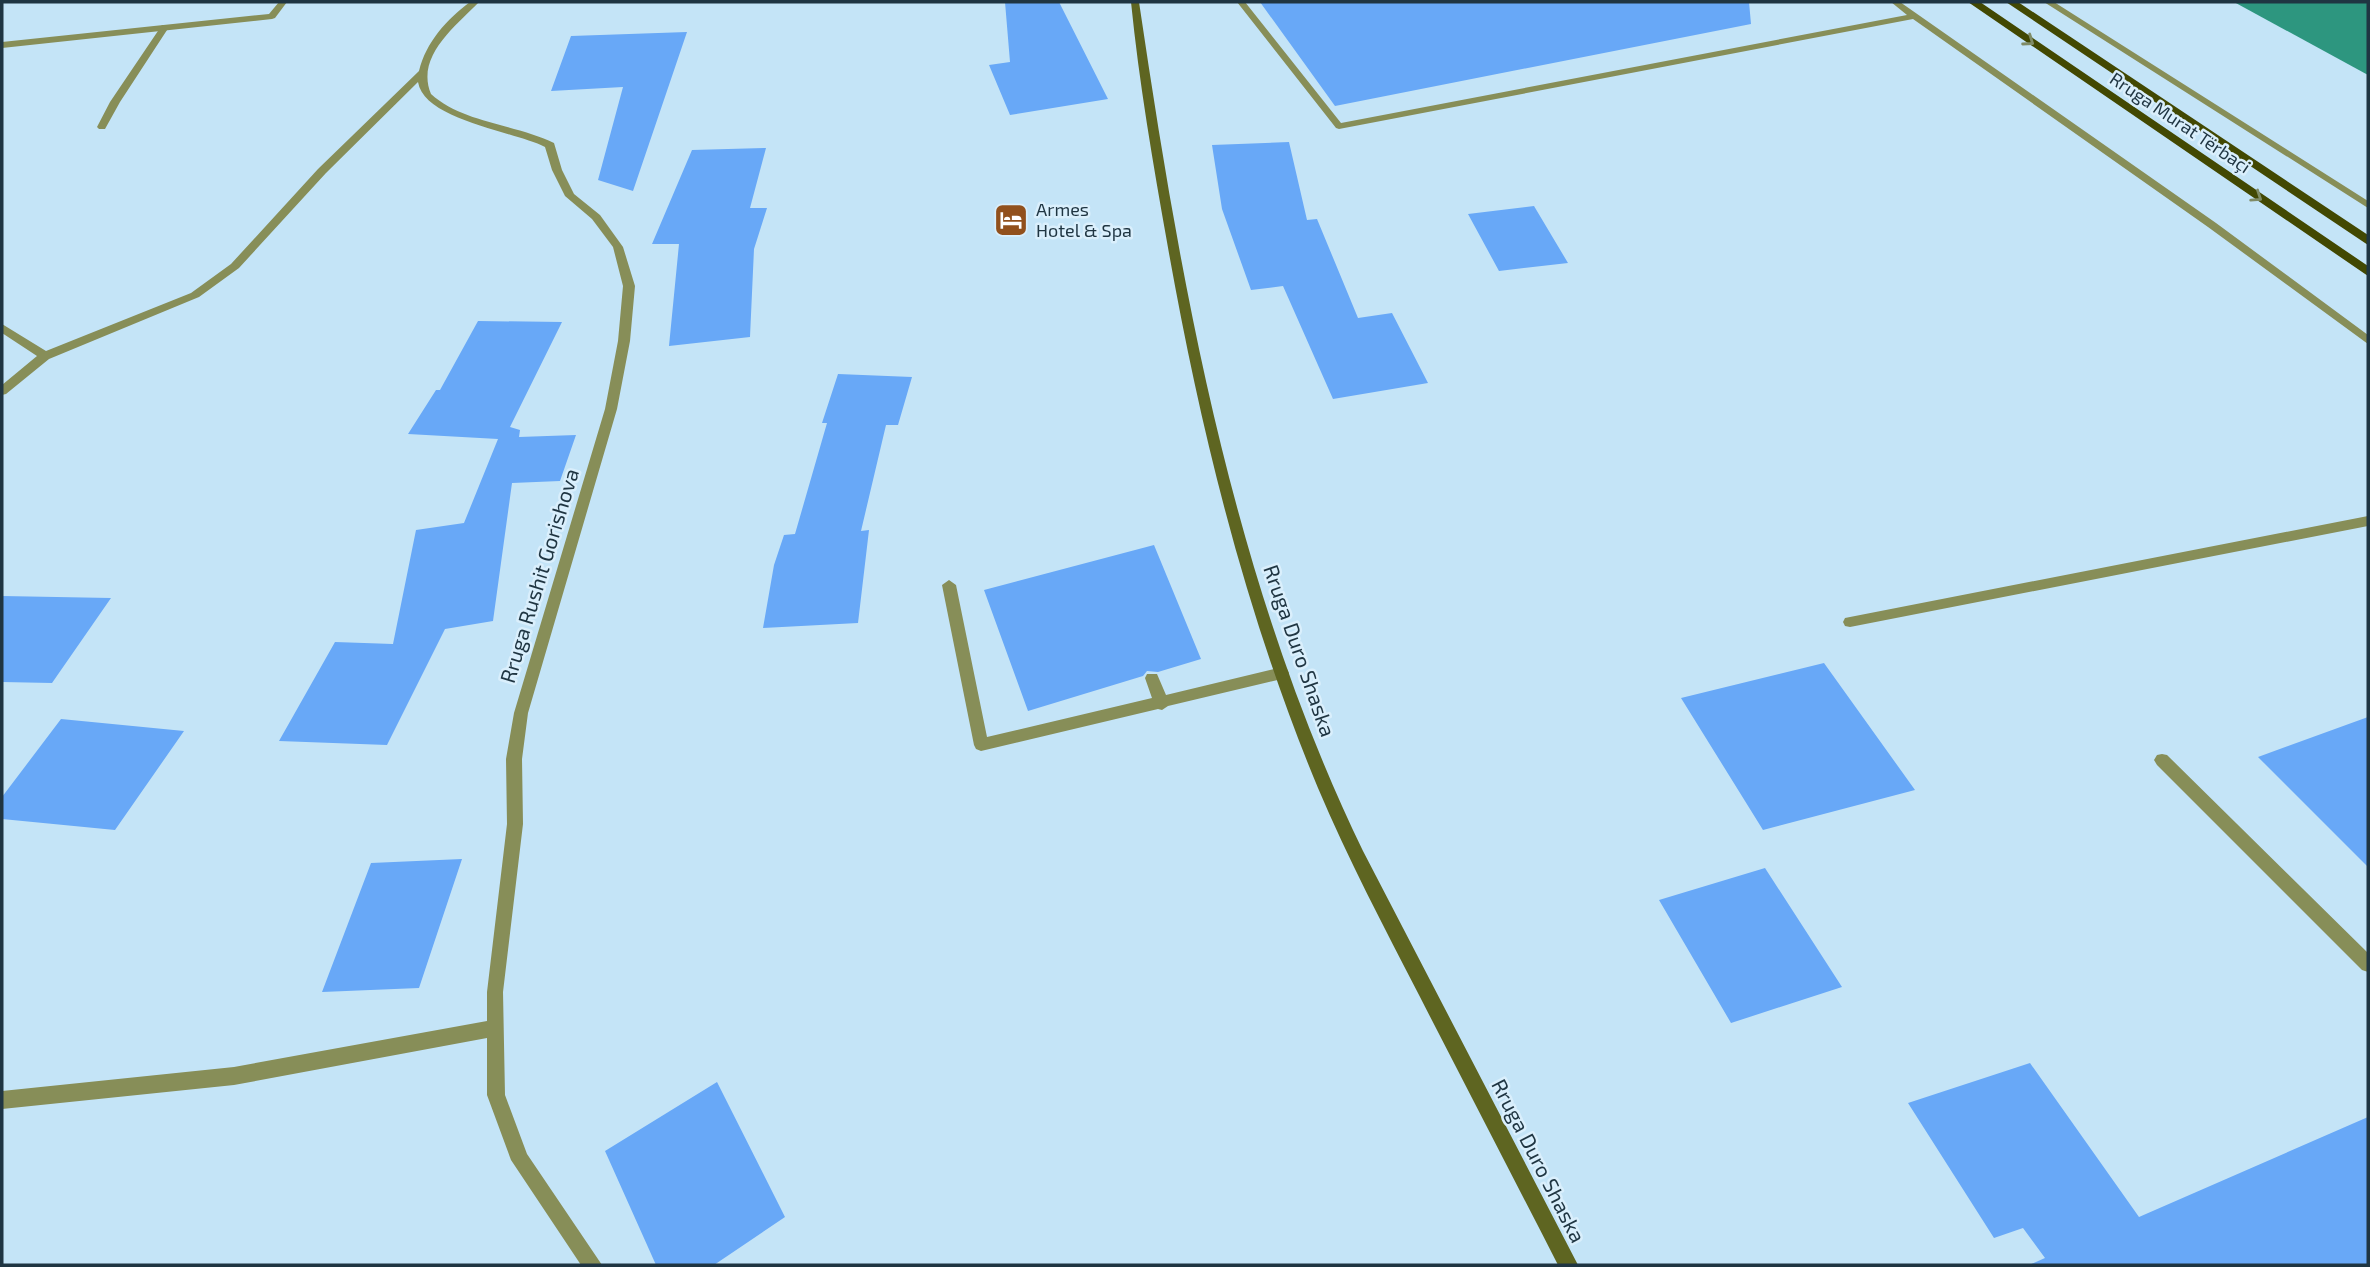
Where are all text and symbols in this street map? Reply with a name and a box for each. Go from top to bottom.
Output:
one-way arrow [2021,33,2034,46]
street label: Rruga Murat Tërbaçi [2106,67,2255,178]
one-way arrow [2249,189,2262,201]
place label: Armes Hotel & Spa [1036,198,1132,241]
hotel icon: Armes Hotel & Spa [992,201,1030,239]
street label: Rruga Rushit Gorishova [494,465,583,686]
street label: Rruga Duro Shaska [1259,561,1342,740]
street label: Rruga Duro Shaska [1487,1074,1591,1246]

